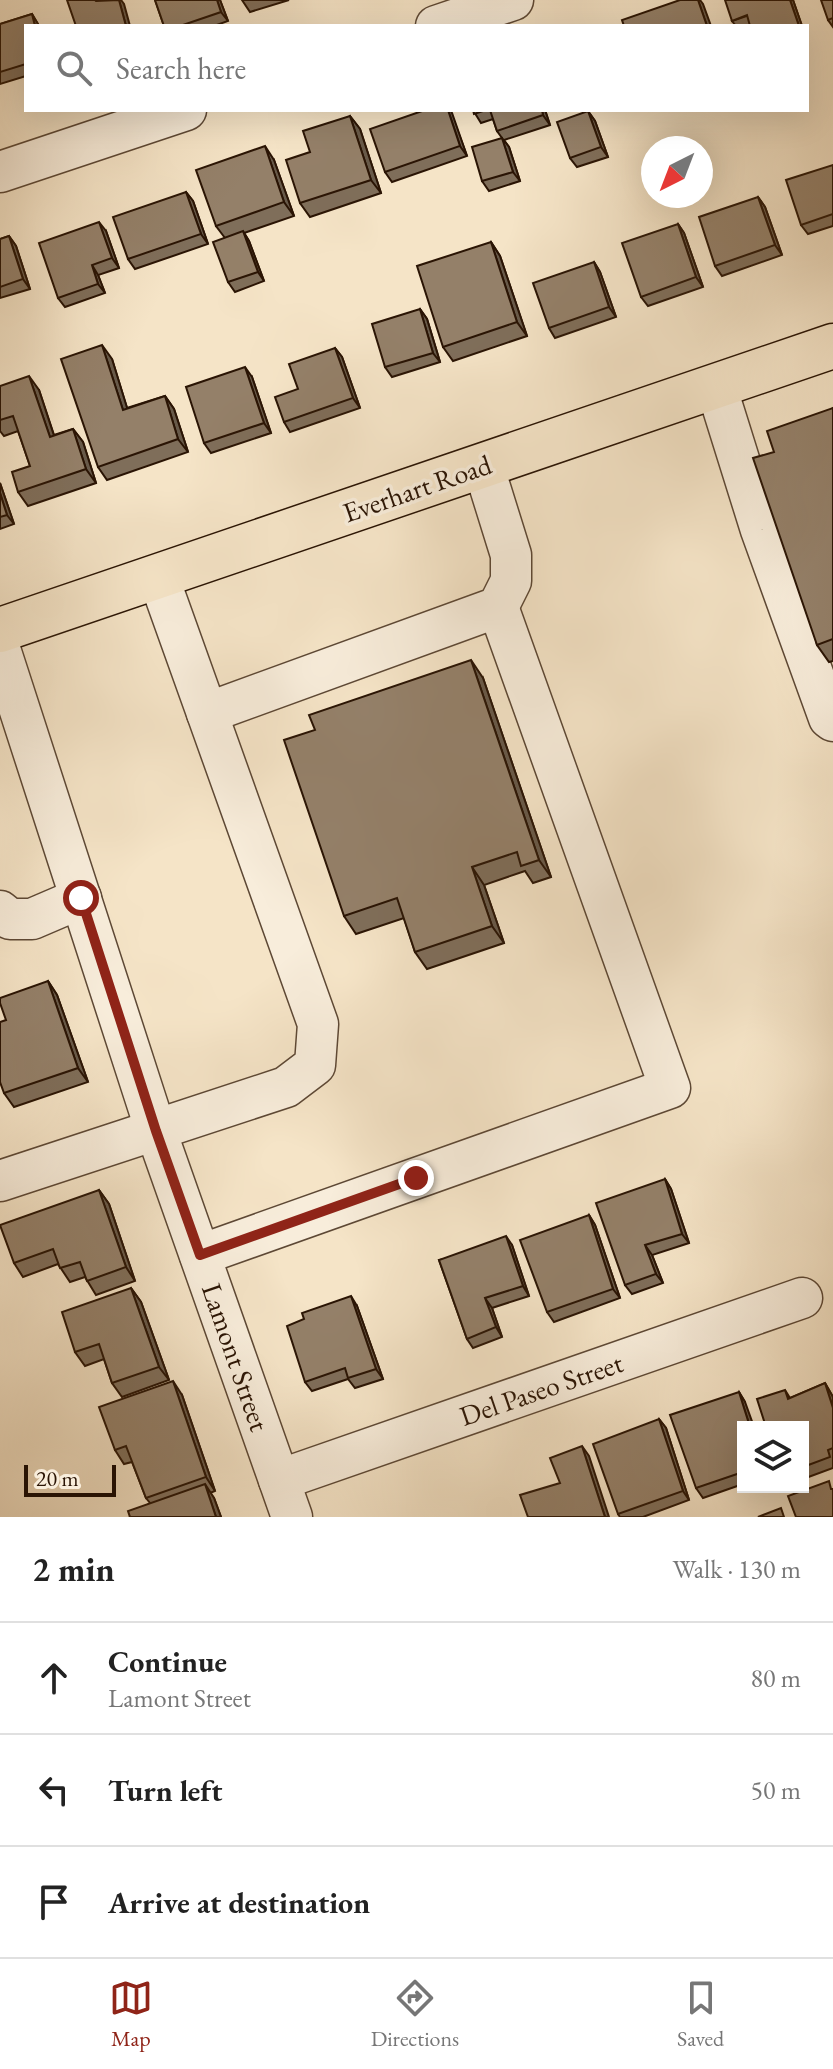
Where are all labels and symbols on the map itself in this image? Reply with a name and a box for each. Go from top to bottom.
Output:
north arrow [641,136,713,208]
street label: Everhart Road [338,446,497,530]
route start [63,880,99,916]
route end [398,1160,434,1196]
street label: Lamont Street [194,1278,278,1436]
street label: Del Paseo Street [455,1344,628,1434]
scale bar [24,1461,116,1497]

